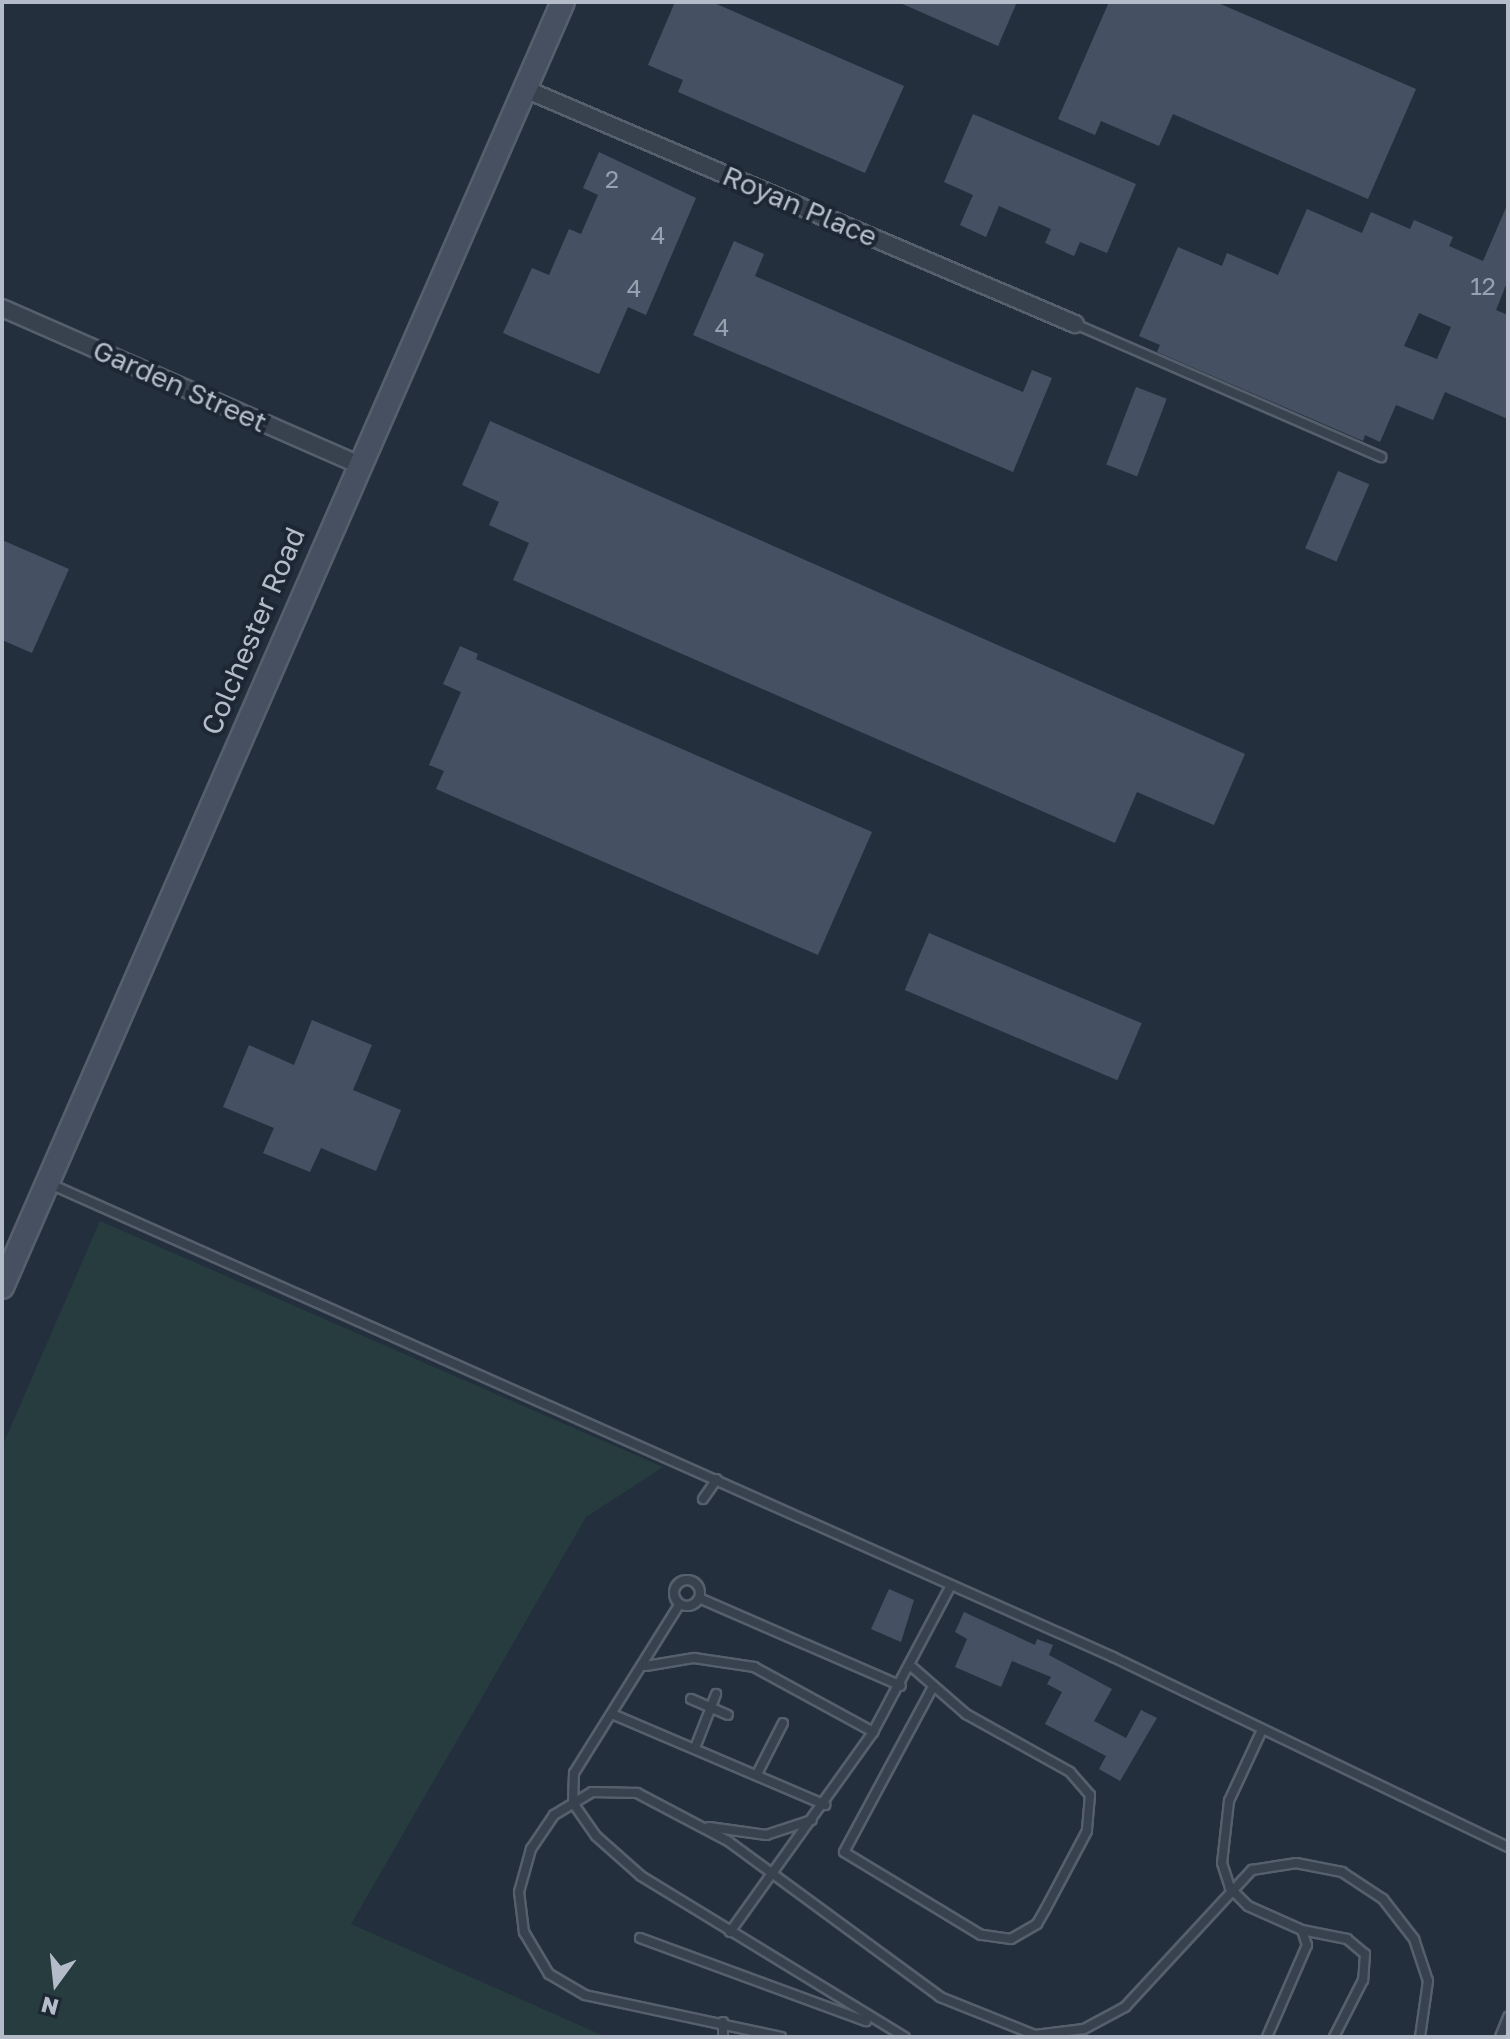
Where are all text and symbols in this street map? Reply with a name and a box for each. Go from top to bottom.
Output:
street label: Royan Place [718,158,882,254]
house number: 2 [605,165,619,193]
house number: 4 [651,221,665,249]
house number: 12 [1470,272,1496,300]
house number: 4 [627,274,641,302]
house number: 4 [715,313,729,341]
street label: Garden Street [88,333,272,439]
street label: Colchester Road [194,522,312,740]
north arrow [16,1943,96,2023]
text: N [38,1991,61,2022]

